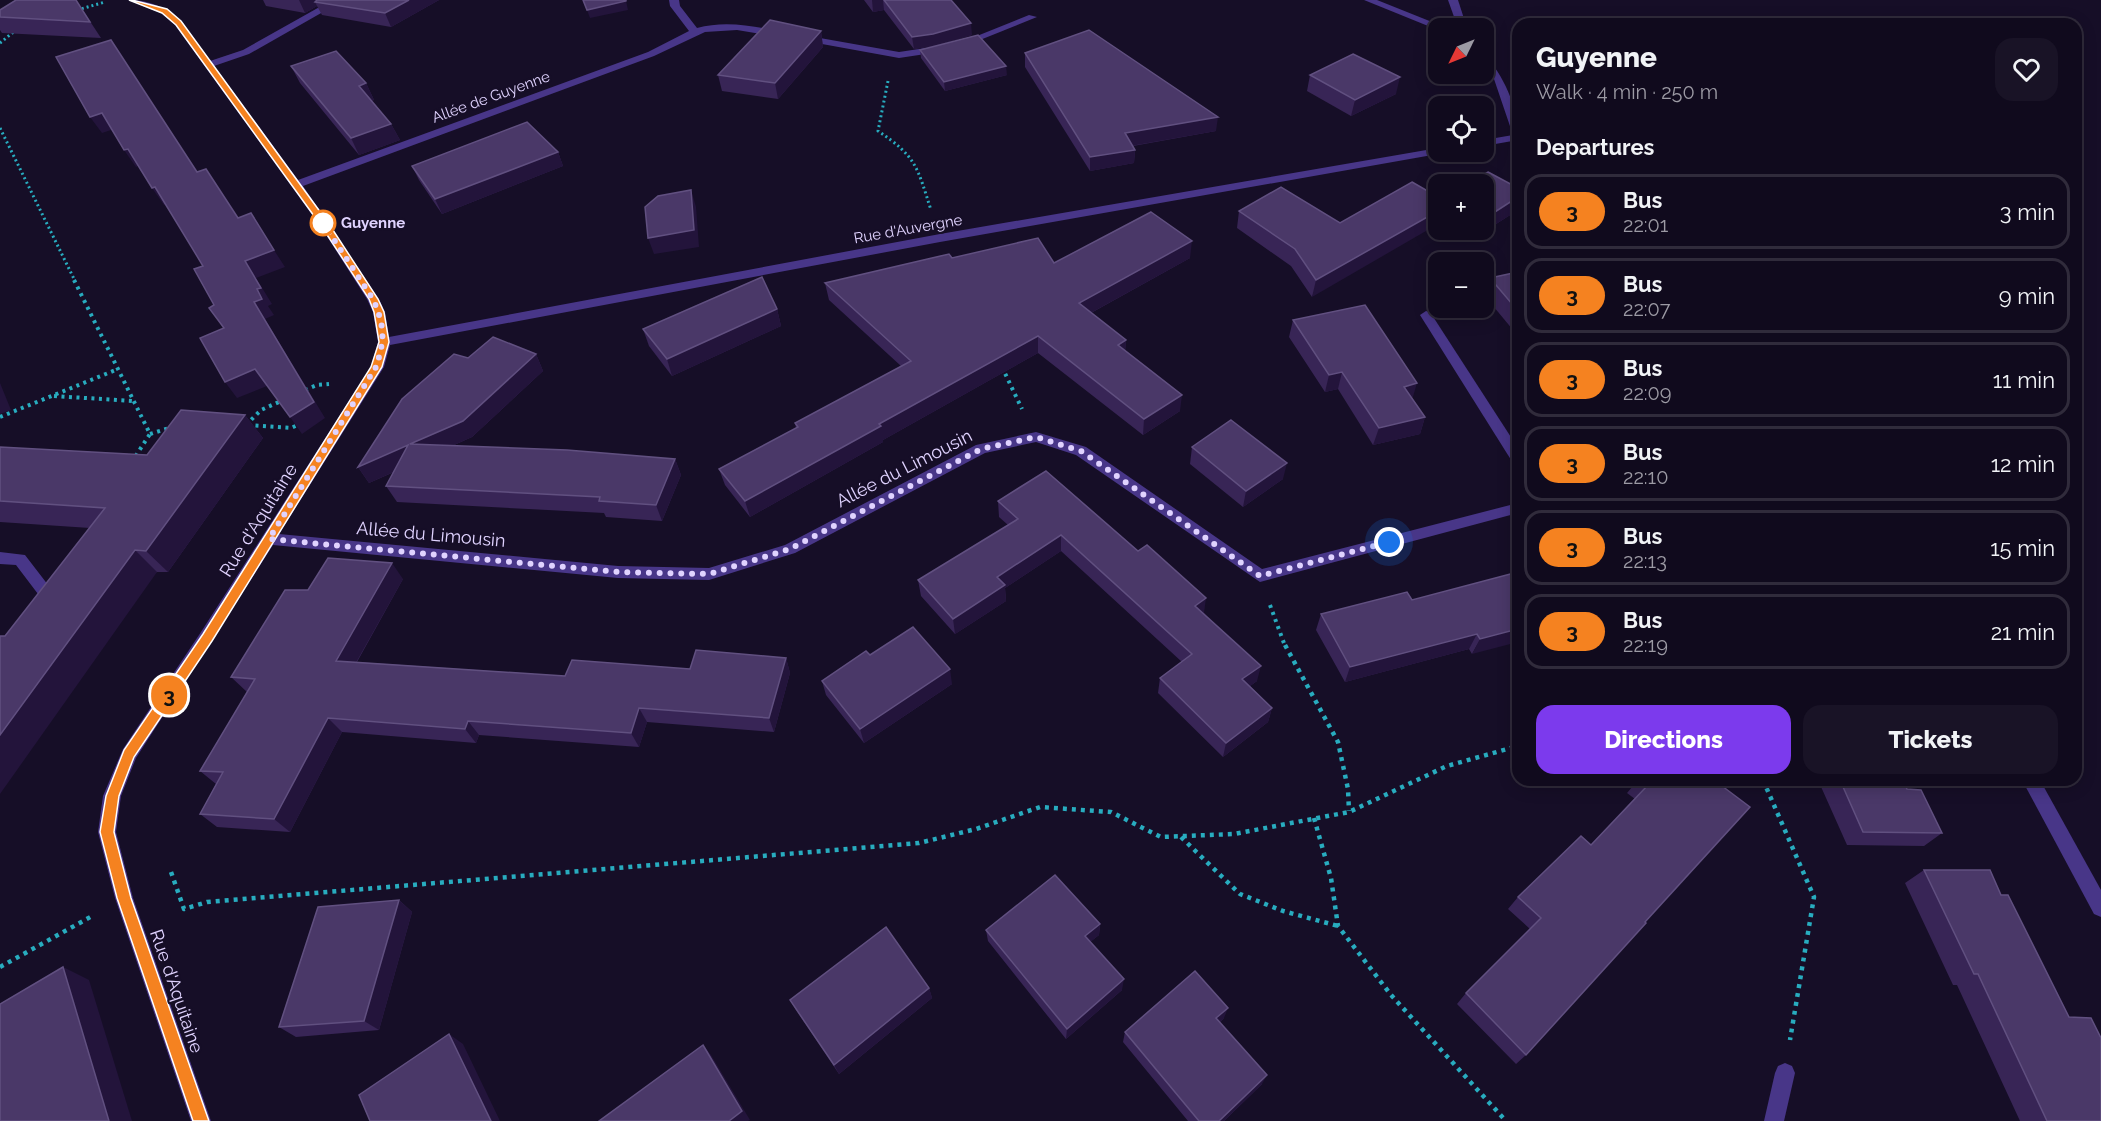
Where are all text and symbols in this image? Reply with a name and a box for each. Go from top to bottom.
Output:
north arrow [1428,18,1494,84]
map controls [1428,18,1494,318]
button: heart [1995,38,2058,101]
text: Guyenne [1536,41,1657,74]
street label: Allée de Guyenne [430,67,553,127]
text: Walk · 4 min · 250 m [1536,80,1718,104]
button: locate [1428,96,1494,162]
text: Departures [1536,134,1654,160]
button: + [1428,174,1494,240]
text: Bus [1623,187,1662,213]
text: 3 [1566,199,1578,224]
text: 3 min [2000,199,2055,225]
marker: Guyenne [310,210,336,236]
street label: Rue d'Auvergne [852,211,964,247]
text: 22:01 [1623,213,1668,237]
place label: Guyenne [341,214,405,232]
button: − [1428,252,1494,318]
text: Bus [1623,271,1662,297]
text: 3 [1566,283,1578,308]
text: 9 min [1999,283,2055,309]
text: 22:07 [1623,297,1670,321]
text: Bus [1623,355,1662,381]
text: 3 [1566,367,1578,392]
text: 11 min [1993,367,2055,393]
text: 22:09 [1623,381,1672,405]
street label: Allée du Limousin [833,425,975,511]
text: Bus [1623,439,1662,465]
text: 3 [1566,451,1578,476]
text: 12 min [1991,451,2055,477]
street label: Rue d'Aquitaine [215,459,301,580]
text: 22:10 [1623,465,1668,489]
street label: Allée du Limousin [356,517,506,551]
text: Bus [1623,523,1662,549]
your location [1374,527,1404,557]
text: 3 [1566,535,1578,560]
text: 15 min [1990,535,2055,561]
text: 22:13 [1623,549,1667,573]
text: Bus [1623,607,1662,633]
text: 3 [1566,619,1578,644]
text: 21 min [1991,619,2055,645]
text: 22:19 [1623,633,1668,657]
line badge: 3 [150,676,189,714]
text: 3 [163,683,175,708]
button: Directions [1536,705,1791,774]
button: Tickets [1803,705,2058,774]
street label: Rue d'Aquitaine [146,926,208,1056]

